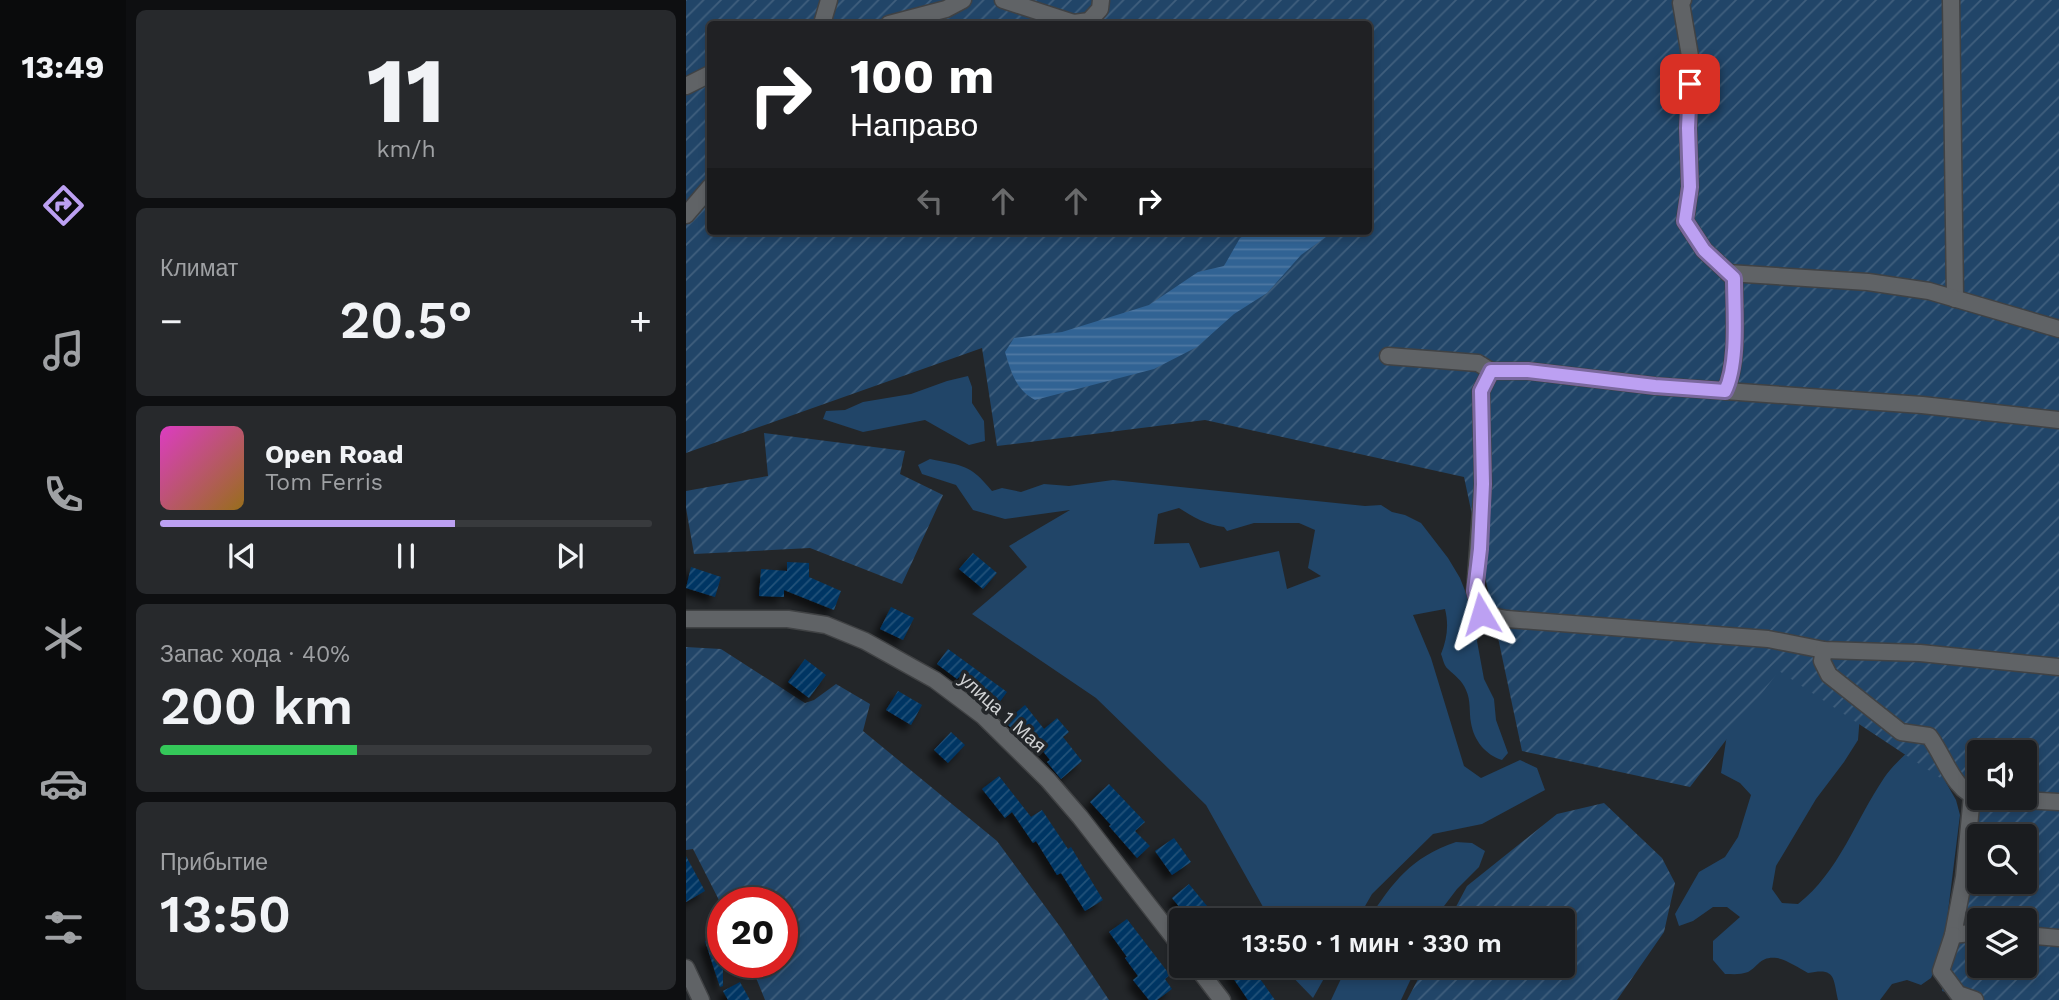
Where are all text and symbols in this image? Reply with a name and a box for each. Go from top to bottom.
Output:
text: 11 [367,37,445,144]
text: 100 m [850,47,994,105]
text: 13:49 [22,48,104,86]
icon: right [735,49,826,140]
pin [1660,54,1720,114]
icon: arrive [1671,65,1709,103]
text: Направо [850,106,978,144]
text: km/h [376,136,436,163]
icon: directions [39,181,88,230]
icon: left [911,182,949,220]
icon: ahead [984,182,1022,220]
icon: ahead [1057,182,1095,220]
icon: right [1130,182,1168,220]
text: Климат [160,255,238,282]
text: 20.5° [340,290,472,351]
text: − [160,299,183,343]
text: + [629,299,652,343]
icon: music [39,326,88,375]
text: Open Road [265,439,403,469]
text: Tom Ferris [265,469,383,496]
icon: phone [39,470,88,519]
icon: previous [223,537,261,575]
icon: pause [387,537,425,575]
icon: next [551,537,589,575]
position arrow [1444,577,1518,651]
icon: climate [39,614,88,663]
text: Запас хода · 40% [160,641,350,668]
street label: улица 1 Мая [954,667,1051,757]
text: 200 km [160,676,353,737]
map controls [1967,740,2037,978]
button: sound [1967,740,2037,810]
icon: car [39,759,88,808]
button: search [1967,824,2037,894]
text: Прибытие [160,849,268,876]
text: 13:50 [160,884,291,945]
speed limit sign: 20 [707,887,798,978]
icon: filters [39,903,88,952]
button: layers [1967,908,2037,978]
text: 13:50 · 1 мин · 330 m [1242,928,1502,958]

